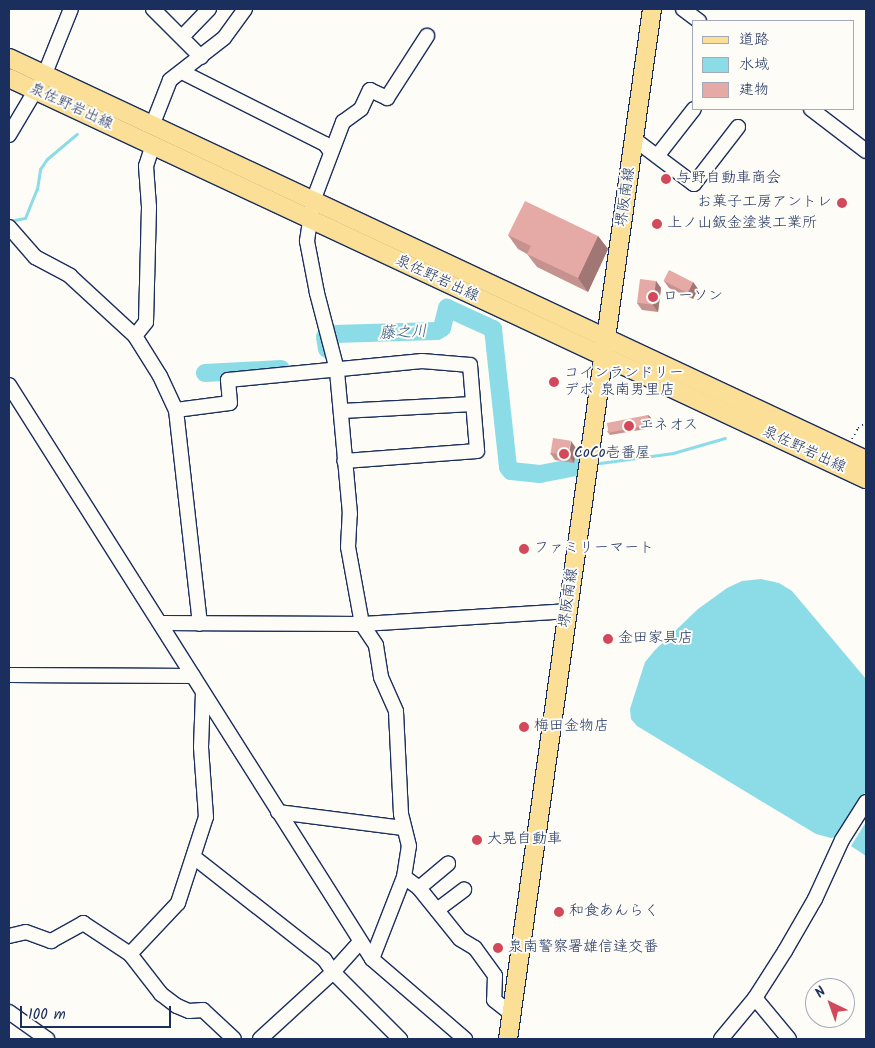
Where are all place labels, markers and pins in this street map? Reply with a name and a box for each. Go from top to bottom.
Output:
place label: 与野自動車商会 [676,170,781,188]
marker: 与野自動車商会 [660,173,672,185]
place label: お菓子工房アントレ [697,194,832,212]
marker: お菓子工房アントレ [836,197,848,209]
place label: 上ノ山鈑金塗装工業所 [667,215,817,233]
marker: 上ノ山鈑金塗装工業所 [651,218,663,230]
place label: ローソン [663,288,723,306]
marker: ローソン [647,291,659,303]
place label: コインランドリー デポ 泉南男里店 [564,364,684,399]
marker: コインランドリー デポ 泉南男里店 [548,376,560,388]
place label: エネオス [639,417,699,435]
marker: エネオス [623,420,635,432]
place label: CoCo壱番屋 [574,445,651,463]
marker: CoCo壱番屋 [558,448,570,460]
place label: ファミリーマート [534,540,654,558]
marker: ファミリーマート [518,543,530,555]
place label: 金田家具店 [618,630,693,648]
marker: 金田家具店 [602,633,614,645]
place label: 梅田金物店 [534,718,609,736]
marker: 梅田金物店 [518,721,530,733]
place label: 大晃自動車 [487,831,562,849]
marker: 大晃自動車 [471,834,483,846]
place label: 和食あんらく [569,903,659,921]
marker: 和食あんらく [553,906,565,918]
place label: 泉南警察署雄信達交番 [508,939,658,957]
marker: 泉南警察署雄信達交番 [492,942,504,954]

